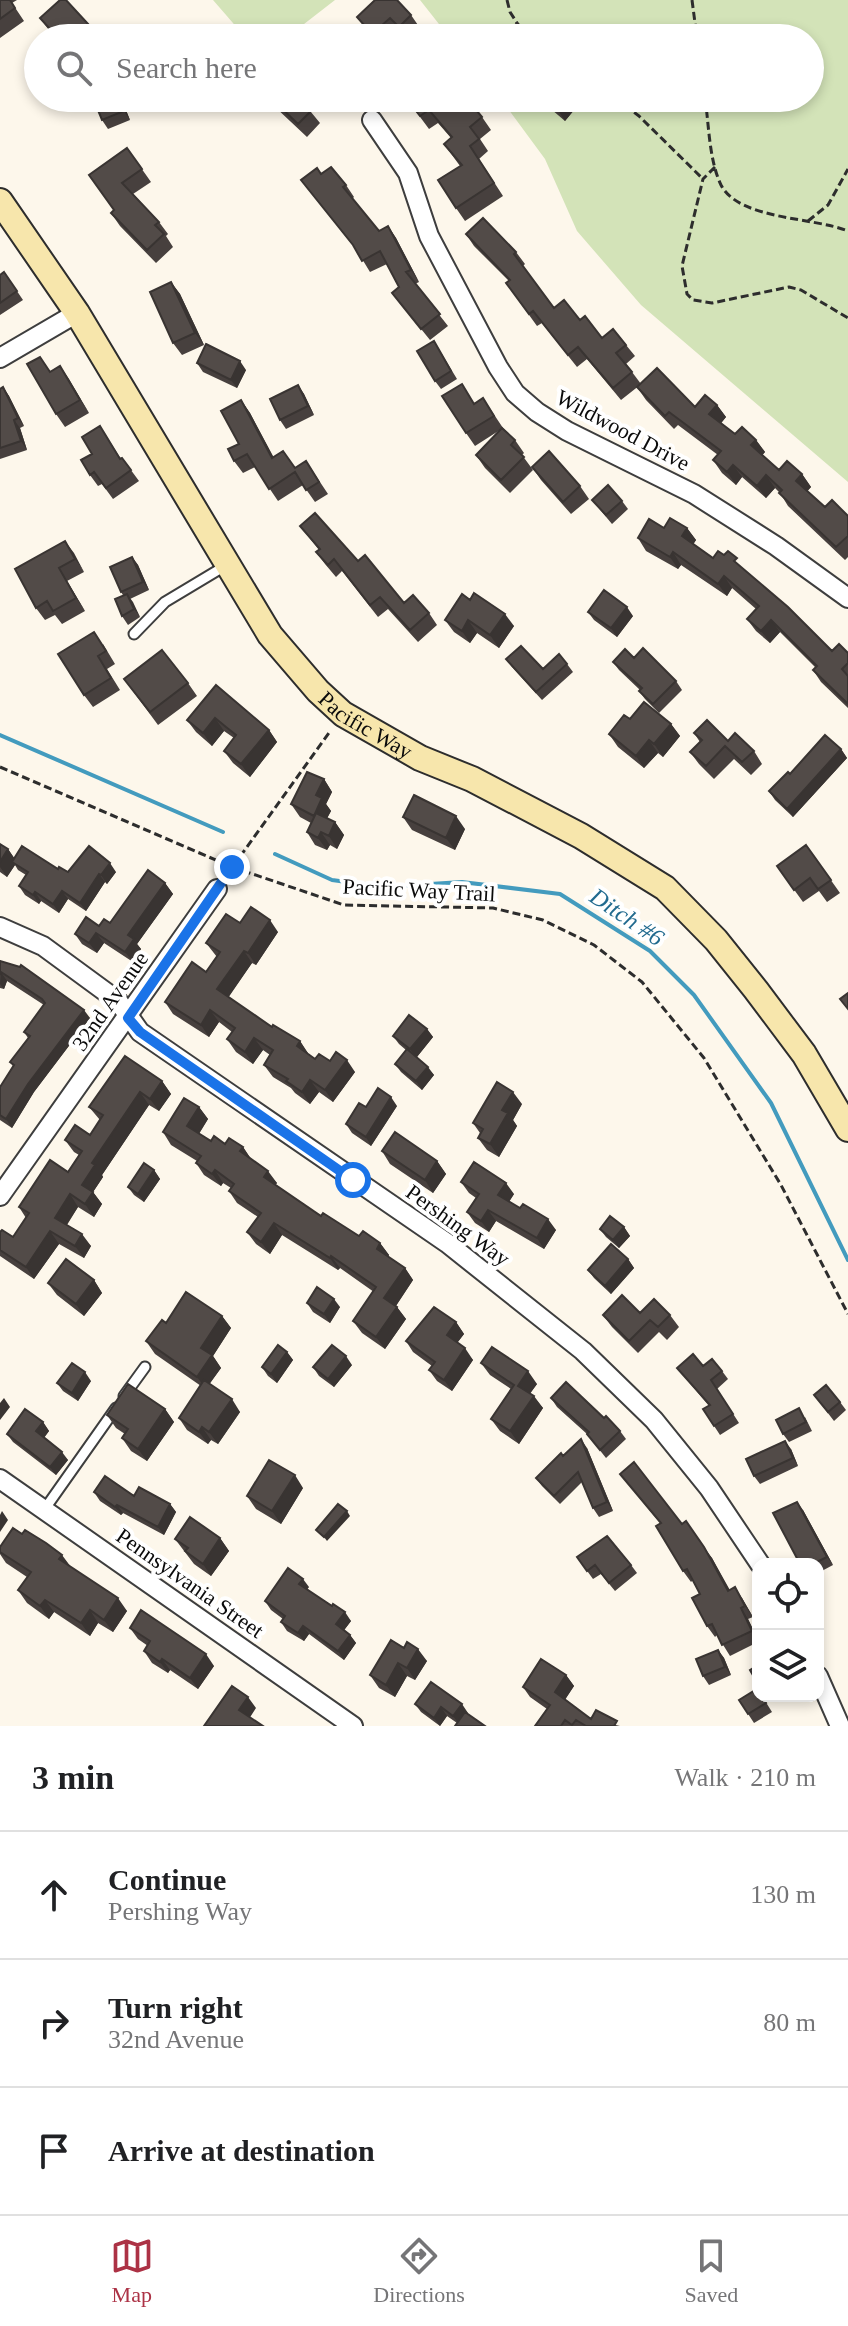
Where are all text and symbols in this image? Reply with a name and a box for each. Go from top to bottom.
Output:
search box [24,24,824,112]
icon: search [52,46,96,90]
text: Search here [116,51,257,84]
street label: Wildwood Drive [552,384,694,476]
street label: Pacific Way [314,686,417,764]
route end [214,849,250,885]
street label: Pacific Way Trail [342,874,496,906]
water label: Ditch #6 [584,882,669,951]
street label: 32nd Avenue [67,947,153,1055]
route start [335,1162,371,1198]
street label: Pershing Way [401,1179,515,1271]
street label: Pennsylvania Street [112,1523,268,1643]
map controls [752,1558,824,1702]
button: locate [752,1558,824,1630]
button: layers [752,1630,824,1702]
text: 3 min [32,1759,114,1796]
text: Walk · 210 m [674,1763,816,1792]
text: Continue [108,1863,226,1896]
icon: ahead [32,1873,76,1917]
text: 130 m [750,1880,816,1909]
text: Pershing Way [108,1897,252,1926]
text: Turn right [108,1991,243,2024]
icon: right [32,2001,76,2045]
text: 80 m [763,2008,816,2037]
text: 32nd Avenue [108,2025,244,2054]
icon: arrive [32,2129,76,2173]
text: Arrive at destination [108,2134,375,2167]
tab: Map [110,2234,154,2308]
tab: Directions [373,2234,465,2308]
tab: Saved [684,2234,738,2308]

